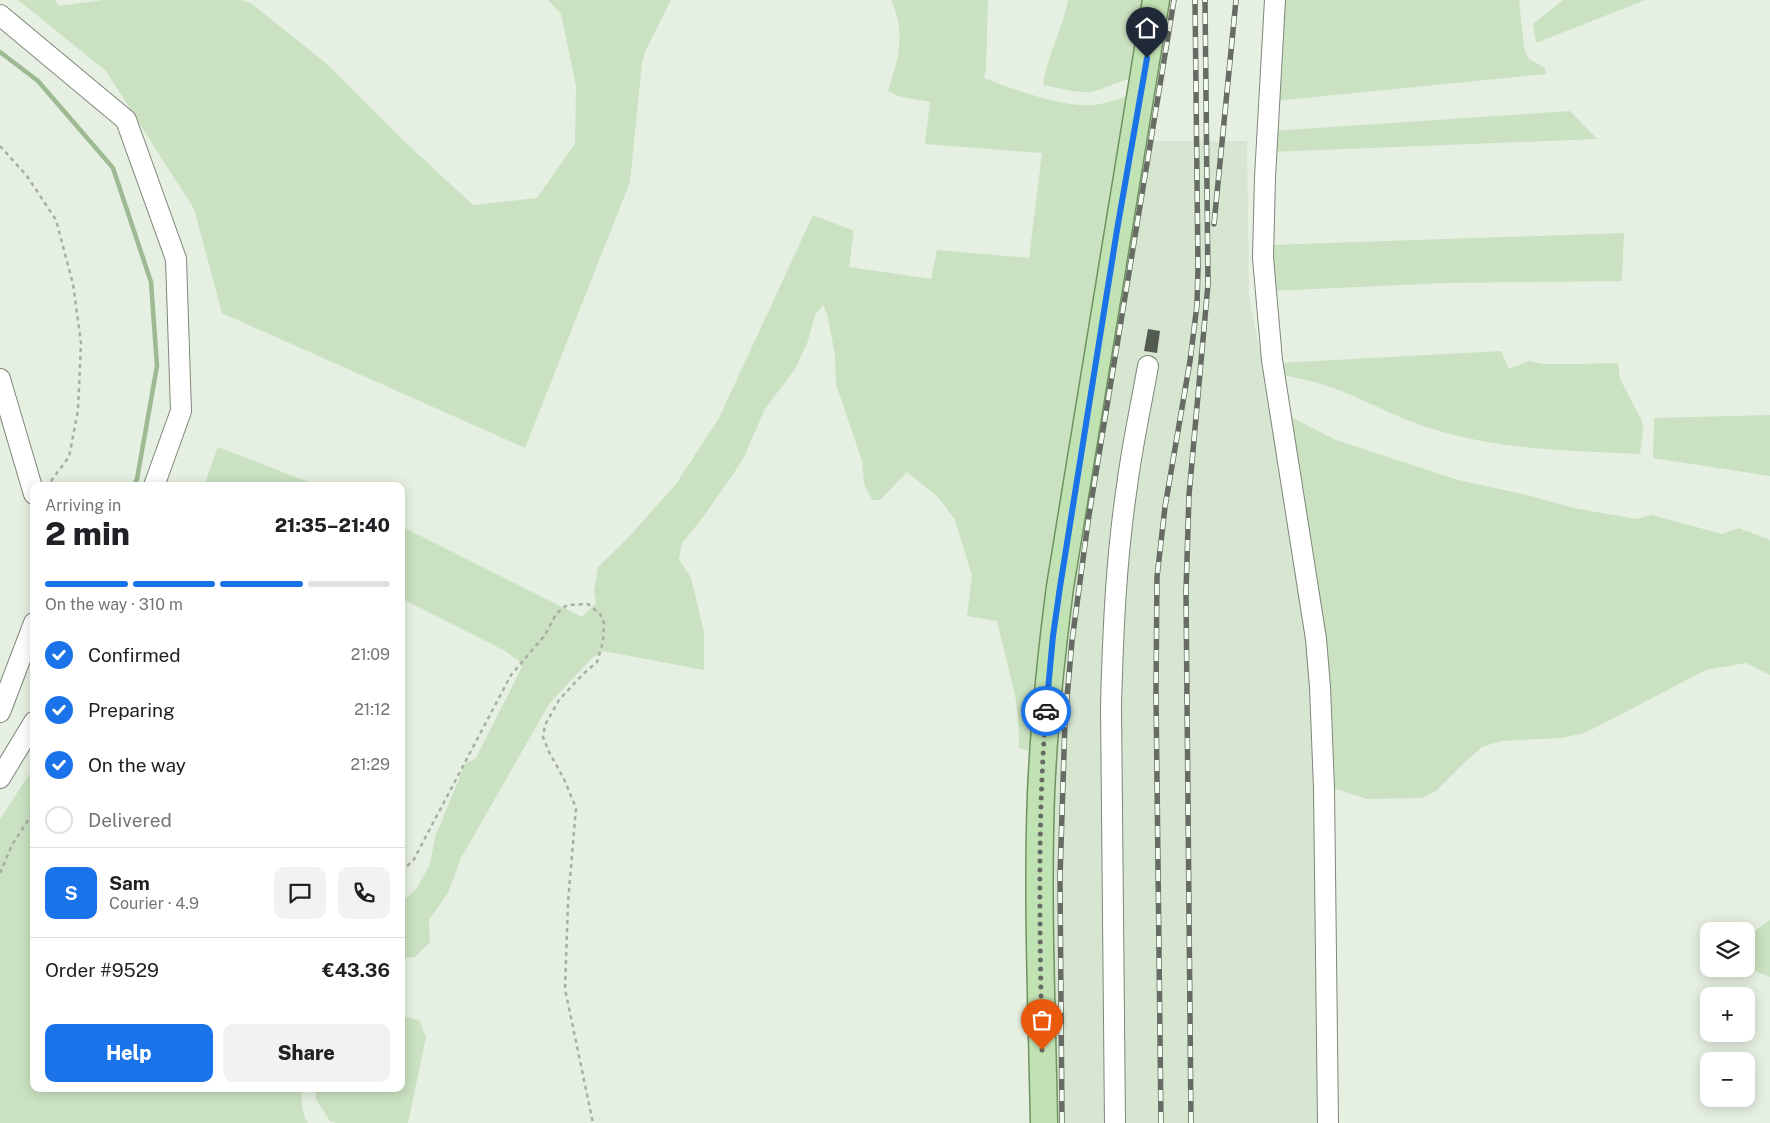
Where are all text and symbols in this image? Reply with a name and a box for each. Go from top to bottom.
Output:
pin [1126,7,1168,58]
icon: home [1133,14,1161,42]
text: Arriving in [45,496,121,515]
text: 21:35–21:40 [275,514,390,536]
text: 2 min [45,515,130,552]
text: On the way · 310 m [45,595,183,614]
icon: check [45,641,73,669]
text: Confirmed [88,644,181,666]
text: 21:09 [351,645,390,664]
courier [1021,686,1071,736]
icon: check [45,696,73,724]
icon: car [1032,697,1060,725]
text: Preparing [88,699,175,721]
text: 21:12 [354,700,390,719]
icon: check [45,751,73,779]
text: On the way [88,754,186,776]
text: 21:29 [350,755,390,774]
text: Delivered [88,809,172,831]
button: chat [274,867,326,919]
button: phone [338,867,390,919]
text: Sam [109,872,150,894]
text: S [64,882,78,904]
text: Courier · 4.9 [109,894,199,913]
map controls [1700,922,1755,1107]
button: layers [1700,922,1755,977]
text: Order #9529 [45,959,159,981]
text: €43.36 [322,959,390,981]
button: + [1700,987,1755,1042]
pin [1021,999,1063,1050]
icon: bag [1028,1006,1056,1034]
button: Help [45,1024,213,1082]
button: Share [223,1024,390,1082]
button: − [1700,1052,1755,1107]

